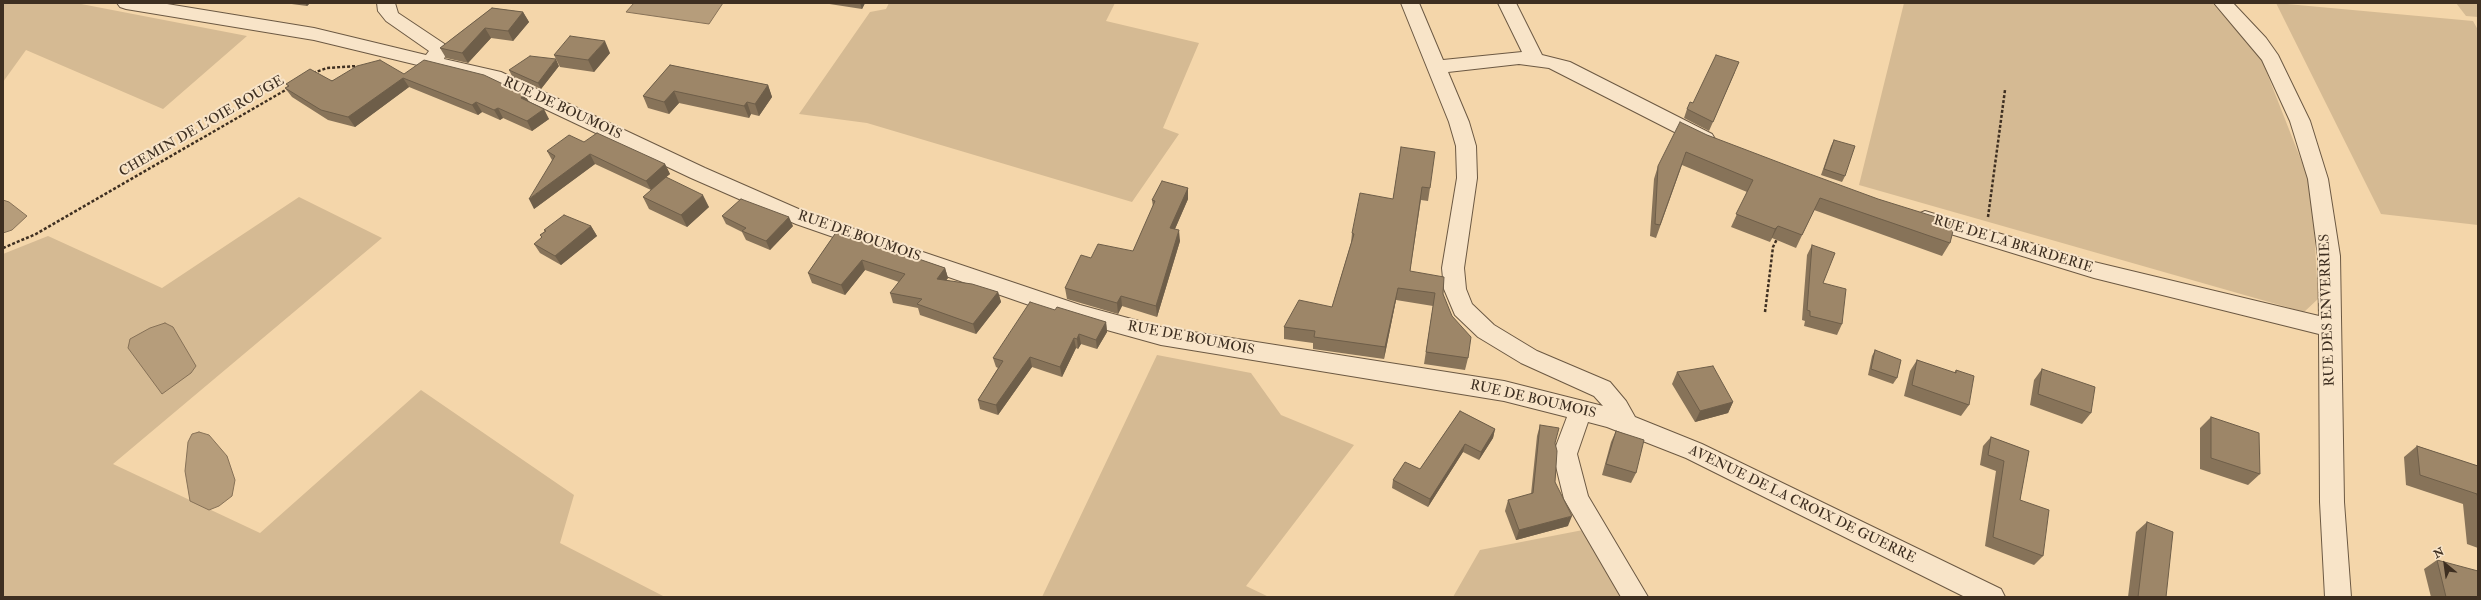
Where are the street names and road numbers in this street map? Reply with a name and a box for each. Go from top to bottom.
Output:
street label: CHEMIN DE L'OIE ROUGE [117,73,287,181]
street label: RUE DE BOUMOIS [500,74,624,144]
street label: RUE DE BOUMOIS [795,208,923,266]
street label: RUE DE LA BRARDERIE [1931,213,2095,277]
street label: RUE DES ENVERRIES [2317,233,2339,387]
street label: RUE DE BOUMOIS [1126,318,1256,360]
street label: RUE DE BOUMOIS [1468,377,1598,423]
street label: AVENUE DE LA CROIX DE GUERRE [1686,443,1918,567]

